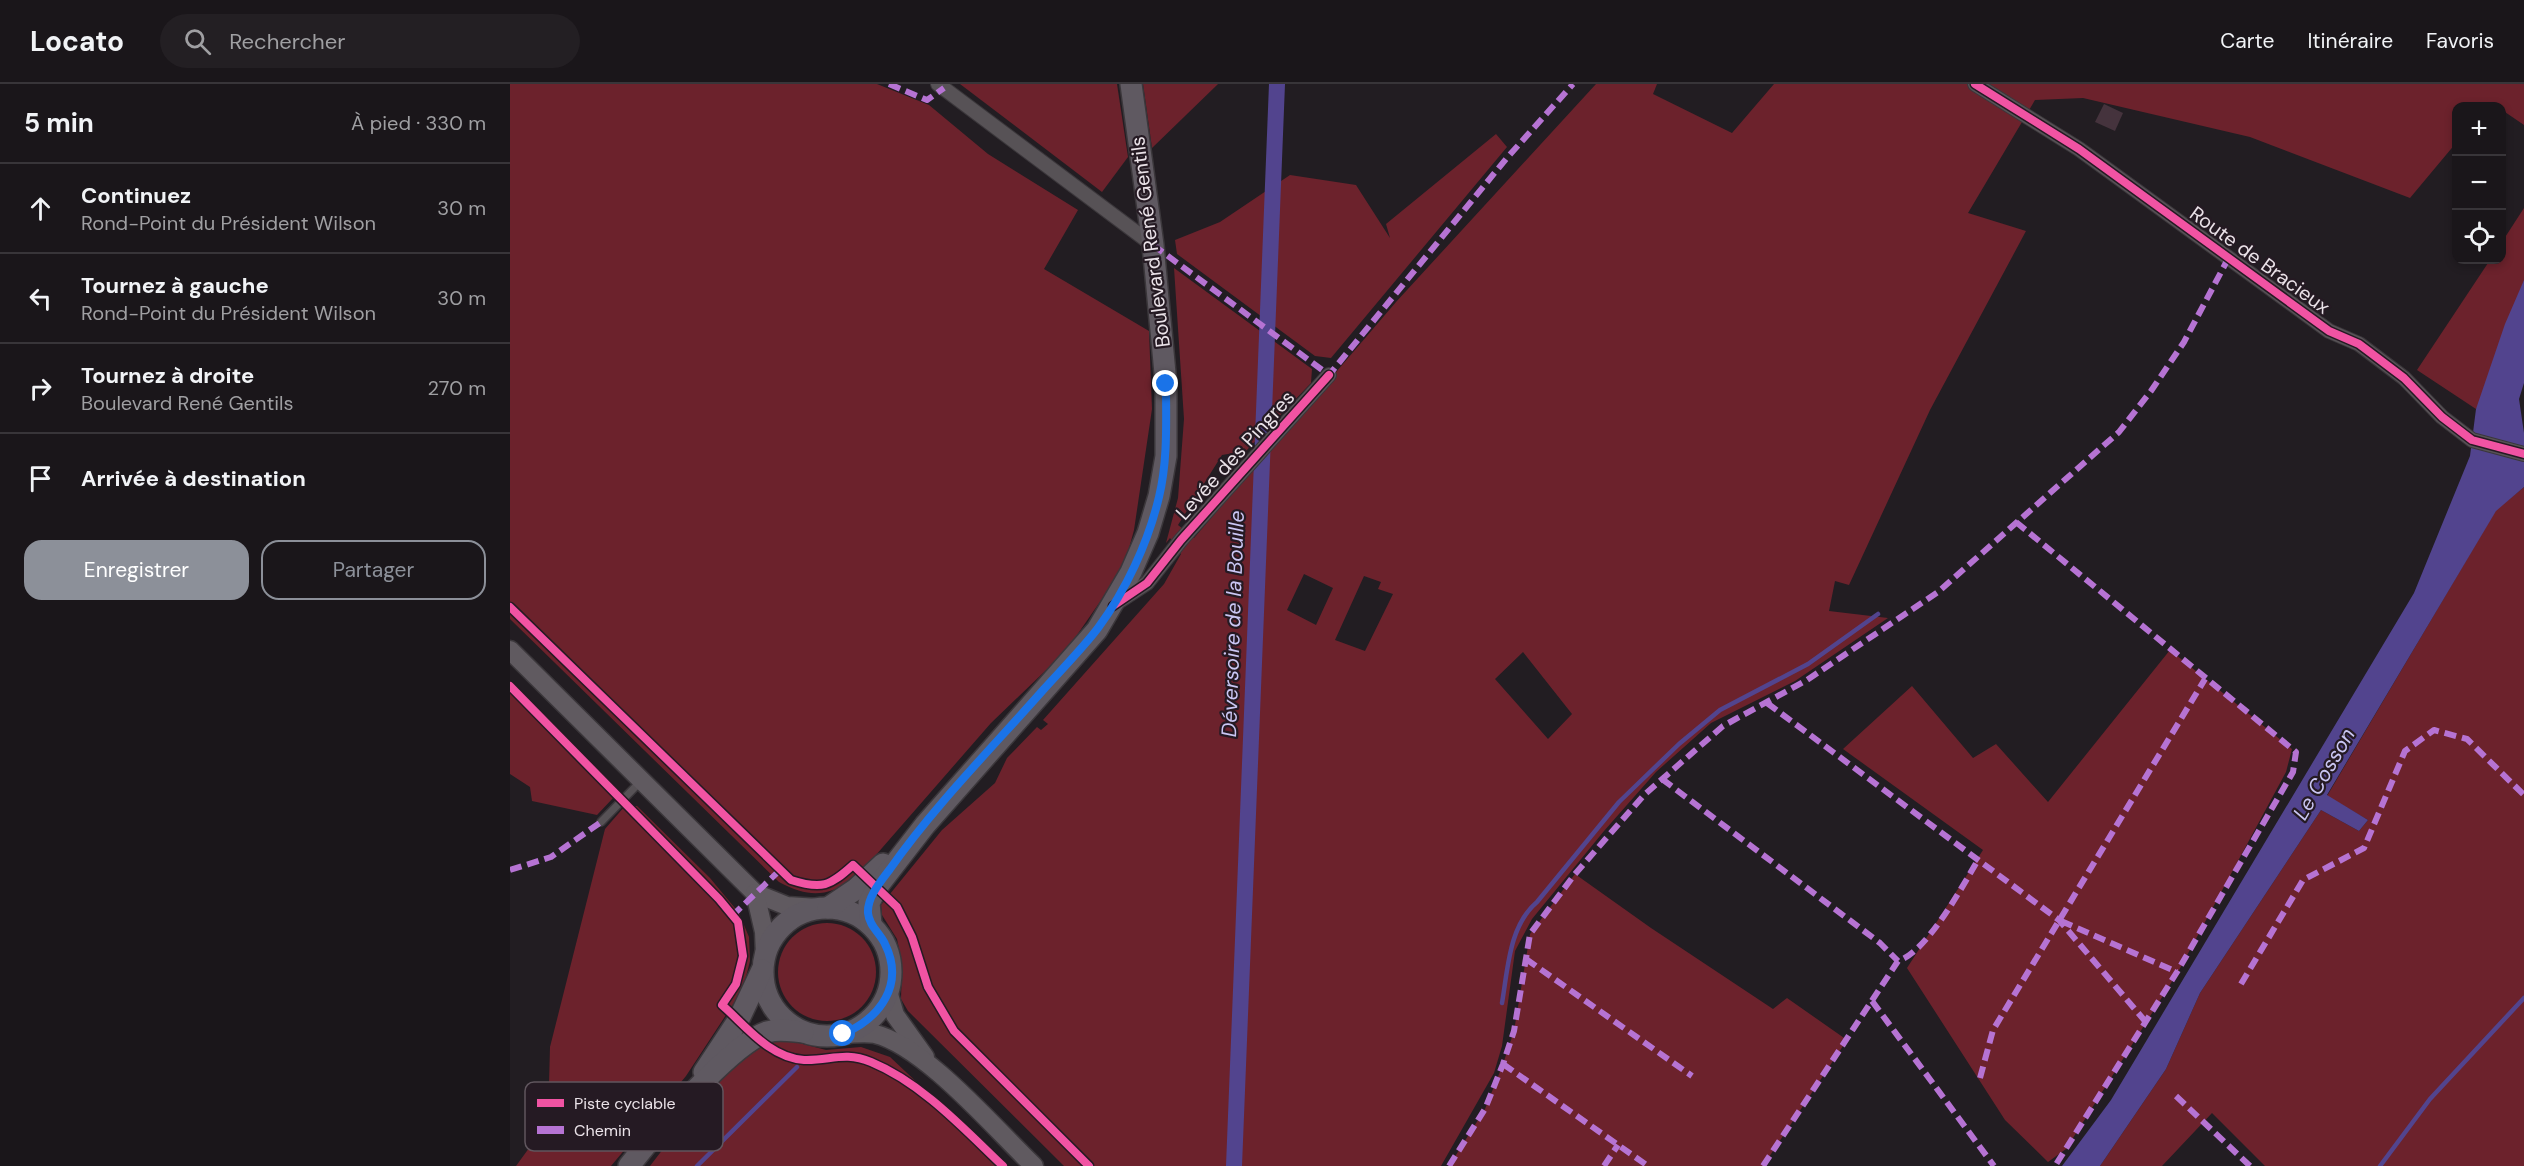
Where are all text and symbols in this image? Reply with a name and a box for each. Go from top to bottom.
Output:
search box [160,14,580,68]
text: Locato [30,23,124,60]
icon: search [181,25,214,58]
text: Rechercher [229,27,345,56]
text: Carte [2220,27,2274,55]
text: Itinéraire [2307,27,2393,55]
text: Favoris [2426,27,2494,55]
map controls [2452,102,2506,264]
button: + [2452,102,2506,156]
text: 5 min [24,106,94,140]
text: À pied · 330 m [351,110,486,136]
street label: Boulevard René Gentils [1124,135,1176,349]
button: − [2452,156,2506,210]
text: Continuez [81,181,191,210]
icon: ahead [24,192,57,225]
text: 30 m [437,195,486,221]
street label: Route de Bracieux [2185,200,2335,320]
text: Rond-Point du Président Wilson [81,210,376,236]
button: locate [2452,210,2506,264]
text: Tournez à gauche [81,271,269,300]
icon: left [24,282,57,315]
text: 30 m [437,285,486,311]
text: Rond-Point du Président Wilson [81,300,376,326]
text: Tournez à droite [81,361,254,390]
route end [1152,370,1178,396]
icon: right [24,372,57,405]
text: 270 m [428,375,486,401]
street label: Levée des Pingres [1170,385,1300,525]
text: Boulevard René Gentils [81,390,294,416]
icon: arrive [24,462,57,495]
text: Arrivée à destination [81,464,306,493]
water label: Déversoire de la Bouille [1215,510,1251,738]
button: Enregistrer [24,540,249,600]
button: Partager [261,540,486,600]
water label: Le Cosson [2286,723,2362,825]
route start [829,1020,855,1046]
legend [525,1082,723,1151]
text: Piste cyclable [574,1093,676,1114]
text: Chemin [574,1120,631,1141]

